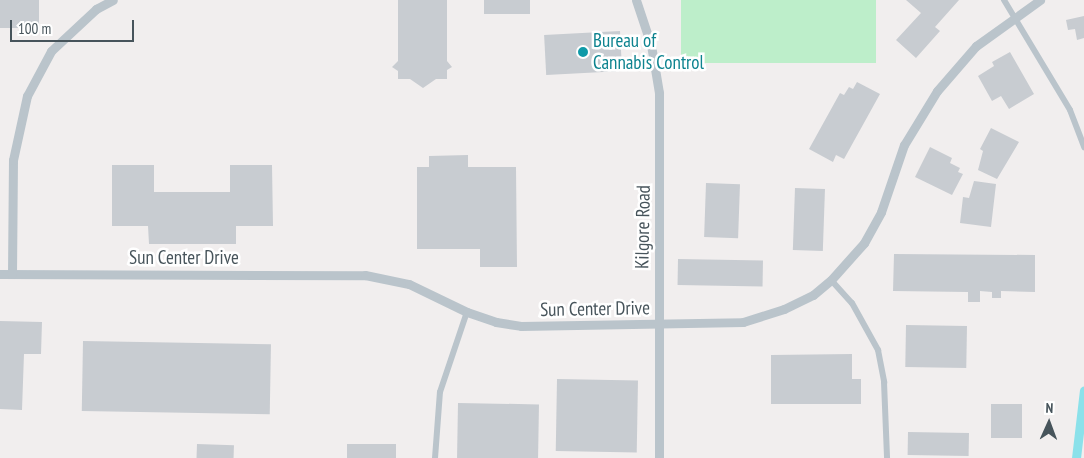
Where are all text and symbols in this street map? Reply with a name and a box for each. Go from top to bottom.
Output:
scale bar [12,10,136,42]
text: 100 m [18,19,51,38]
place label: Bureau of Cannabis Control [593,30,704,74]
marker: Bureau of Cannabis Control [577,46,589,58]
street label: Kilgore Road [631,185,655,269]
street label: Sun Center Drive [129,247,239,269]
street label: Sun Center Drive [540,297,650,321]
north arrow [1024,398,1074,448]
text: N [1045,399,1054,417]

